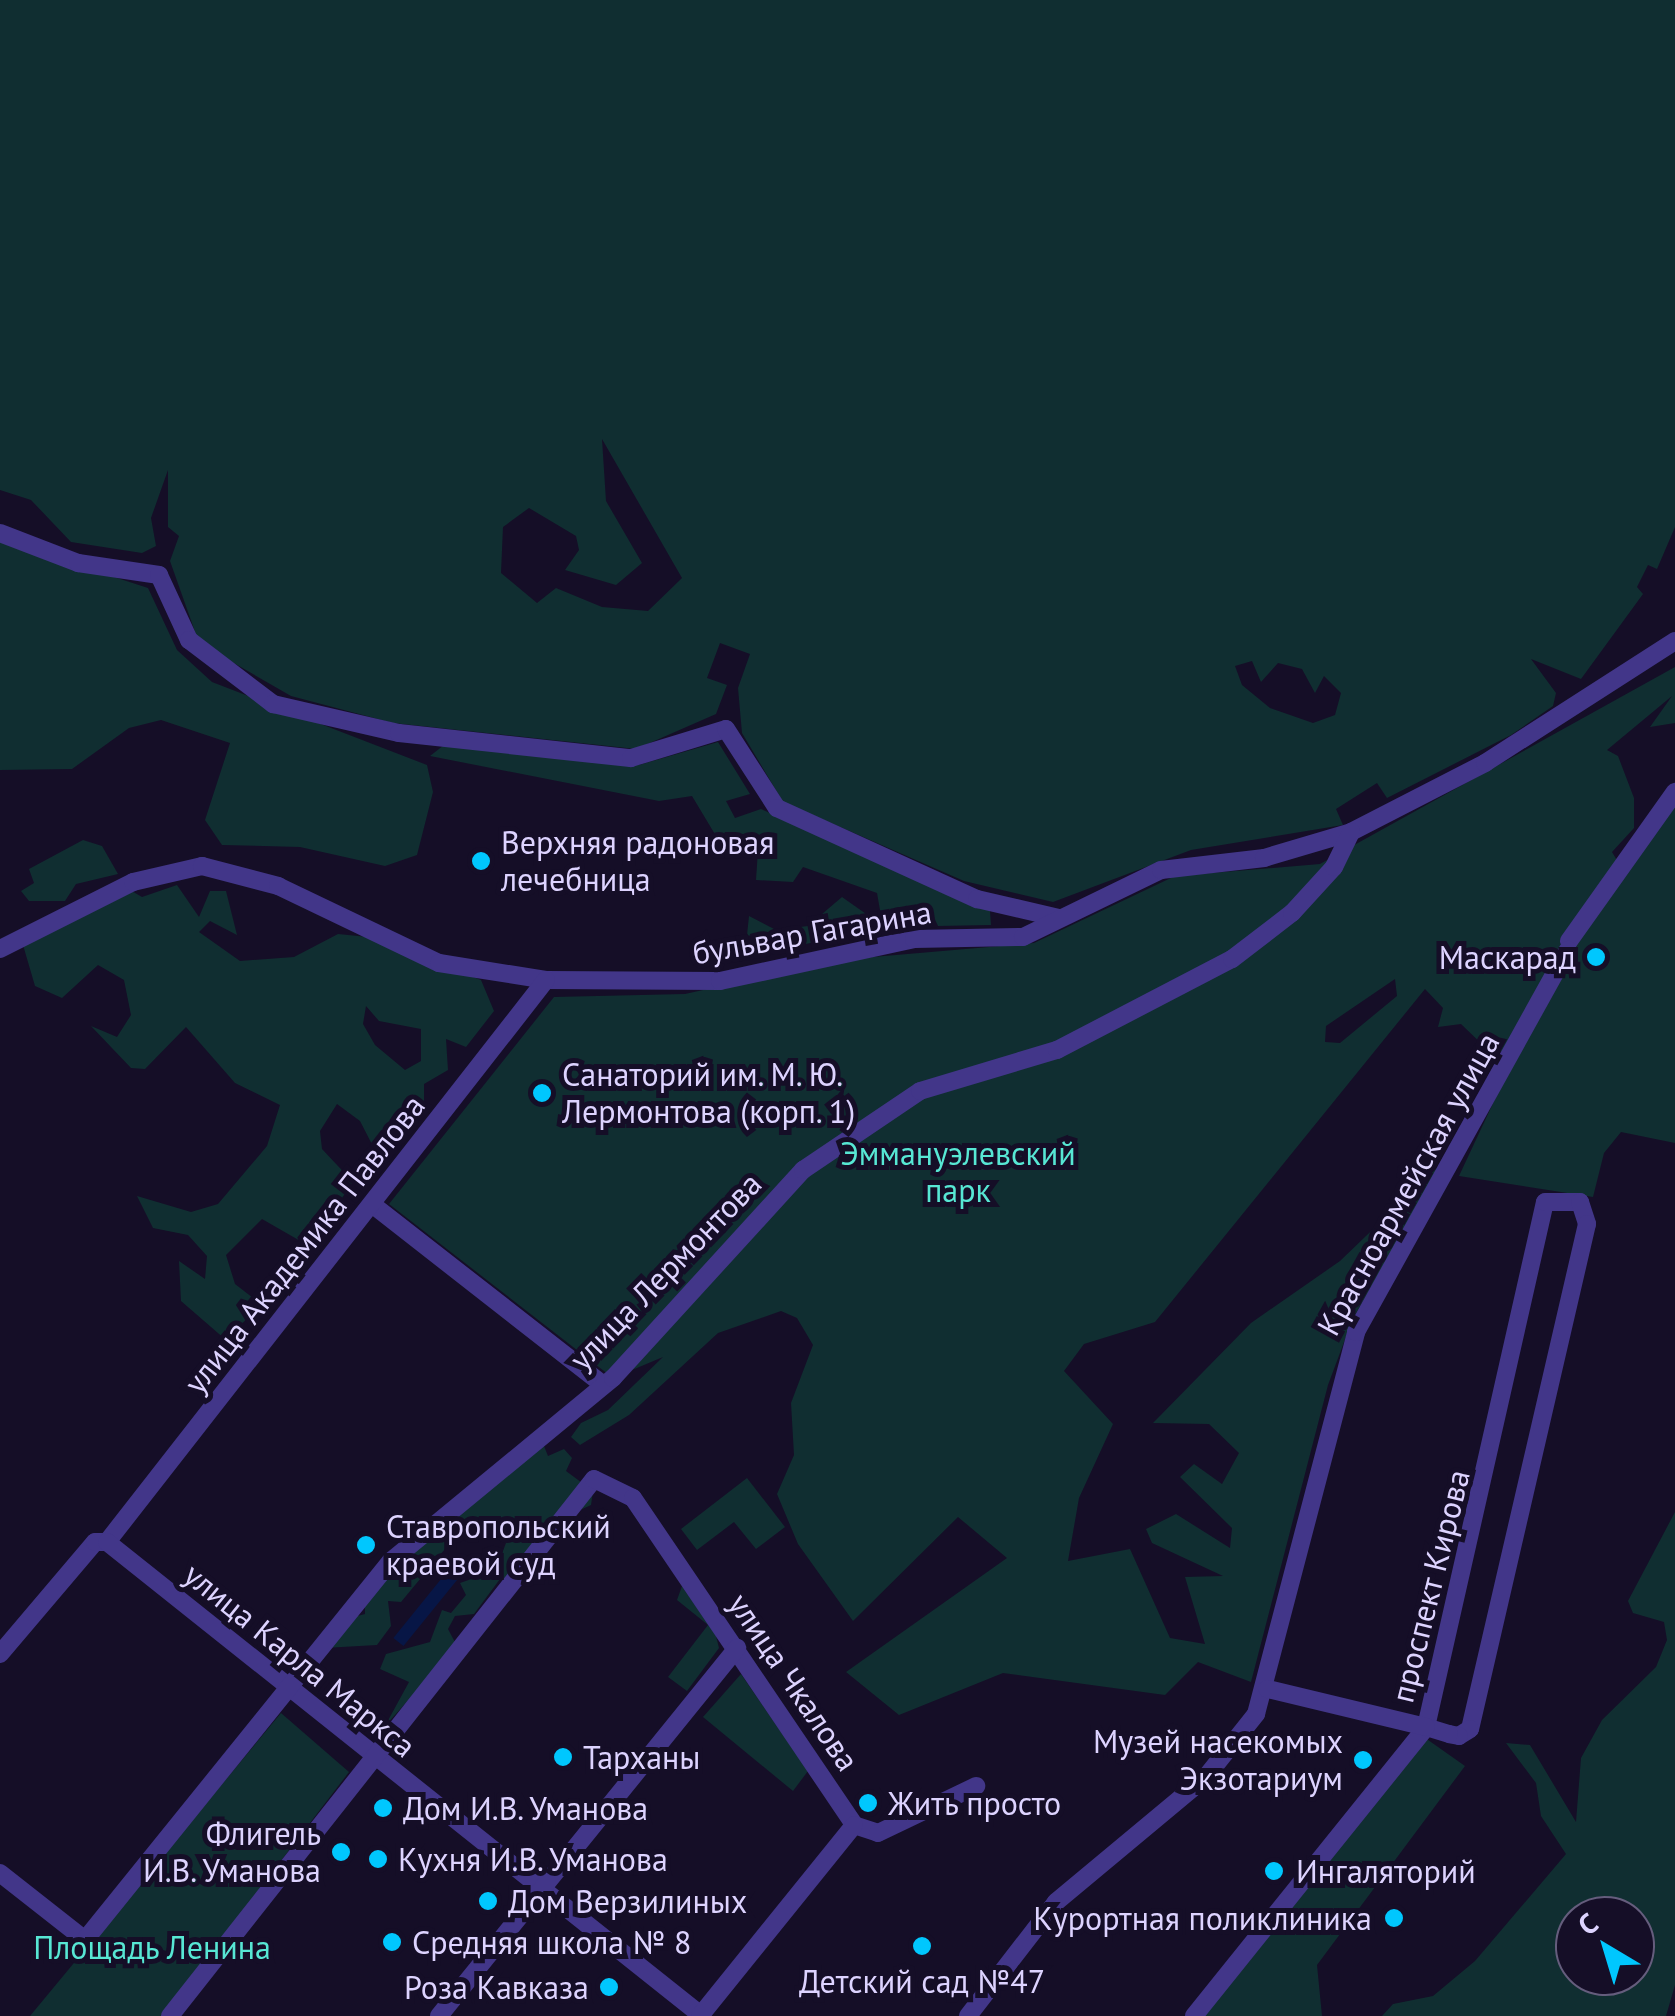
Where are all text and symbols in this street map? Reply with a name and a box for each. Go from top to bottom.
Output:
place label: Верхняя радоновая лечебница [501,824,774,899]
marker: Верхняя радоновая лечебница [470,850,492,872]
street label: бульвар Гагарина [690,892,934,972]
place label: Маскарад [1439,938,1576,976]
marker: Маскарад [1585,946,1607,968]
street label: Красноармейская улица [1309,1026,1507,1342]
place label: Санаторий им. М. Ю. Лермонтова (корп. 1) [562,1056,858,1131]
marker: Санаторий им. М. Ю. Лермонтова (корп. 1) [531,1082,553,1104]
street label: улица Академика Павлова [175,1087,433,1401]
park label: Эммануэлевский парк [840,1135,1076,1210]
street label: улица Лермонтова [561,1164,769,1378]
street label: проспект Кирова [1382,1465,1478,1707]
place label: Ставропольский краевой суд [386,1508,611,1583]
marker: Ставропольский краевой суд [355,1534,377,1556]
street label: улица Карла Маркса [176,1555,424,1765]
street label: улица Чкалова [721,1586,867,1778]
place label: Музей насекомых Экзотариум [1093,1723,1343,1798]
place label: Тарханы [583,1738,700,1776]
marker: Тарханы [552,1746,574,1768]
marker: Музей насекомых Экзотариум [1352,1749,1374,1771]
place label: Жить просто [888,1784,1062,1822]
place label: Дом И.В. Уманова [403,1789,652,1827]
marker: Жить просто [857,1792,879,1814]
marker: Дом И.В. Уманова [372,1797,394,1819]
place label: Флигель И.В. Уманова [139,1815,321,1890]
place label: Кухня И.В. Уманова [398,1840,671,1878]
marker: Флигель И.В. Уманова [330,1841,352,1863]
marker: Кухня И.В. Уманова [367,1848,389,1870]
place label: Ингаляторий [1296,1852,1476,1890]
marker: Ингаляторий [1261,1858,1287,1884]
place label: Дом Верзилиных [508,1882,747,1920]
marker: Дом Верзилиных [477,1890,499,1912]
north arrow [1555,1896,1655,1996]
place label: Курортная поликлиника [1033,1899,1372,1937]
text: С [1570,1904,1605,1943]
marker: Курортная поликлиника [1381,1905,1407,1931]
place label: Средняя школа № 8 [412,1923,691,1961]
park label: Площадь Ленина [32,1928,272,1966]
marker: Средняя школа № 8 [381,1931,403,1953]
marker: Детский сад №47 [911,1935,933,1957]
place label: Детский сад №47 [799,1962,1045,2000]
place label: Роза Кавказа [404,1968,589,2006]
marker: Роза Кавказа [598,1976,620,1998]

